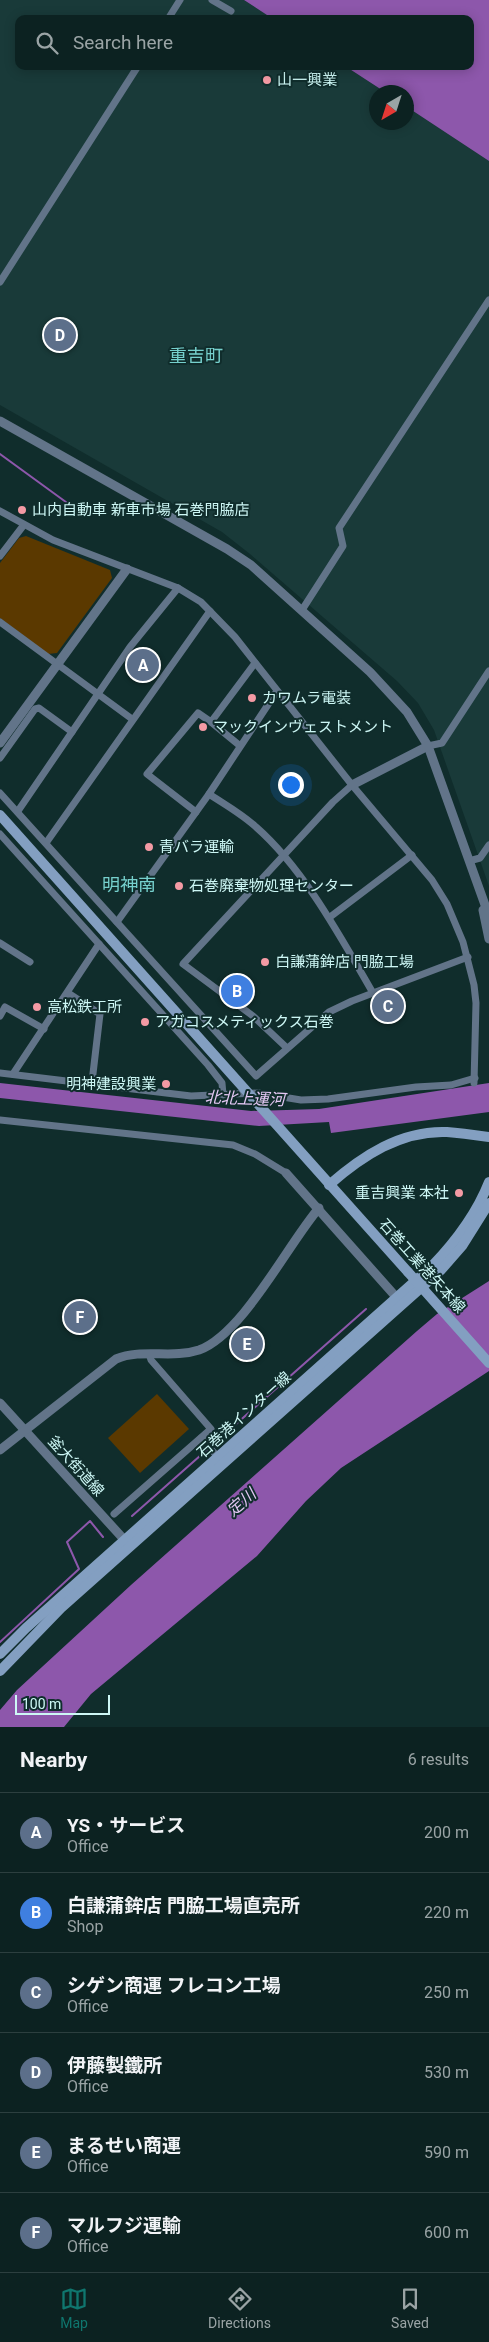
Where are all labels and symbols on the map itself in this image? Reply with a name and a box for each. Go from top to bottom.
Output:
place label: 山一興業 [277,71,337,89]
marker: 山一興業 [261,74,273,86]
north arrow [369,85,414,130]
pin: D [44,316,76,354]
district label: 重吉町 [169,345,223,366]
place label: 山内自動車 新車市場 石巻門脇店 [32,501,249,519]
marker: 山内自動車 新車市場 石巻門脇店 [16,504,28,516]
pin: A [127,646,159,684]
place label: カワムラ電装 [262,689,351,707]
marker: カワムラ電装 [246,692,258,704]
place label: マックインヴェストメント [213,718,393,736]
marker: マックインヴェストメント [197,721,209,733]
your location [278,772,304,798]
place label: 青バラ運輸 [159,838,234,856]
marker: 青バラ運輸 [143,841,155,853]
district label: 明神南 [102,874,156,895]
place label: 石巻廃棄物処理センター [189,877,354,895]
marker: 石巻廃棄物処理センター [173,880,185,892]
place label: 白謙蒲鉾店 門脇工場 [275,953,414,971]
marker: 白謙蒲鉾店 門脇工場 [259,956,271,968]
pin: B [221,972,253,1010]
pin: C [372,987,404,1025]
place label: 高松鉄工所 [47,998,122,1016]
marker: 高松鉄工所 [31,1001,43,1013]
place label: アガコスメティックス石巻 [155,1013,334,1031]
marker: アガコスメティックス石巻 [139,1016,151,1028]
place label: 明神建設興業 [66,1075,156,1093]
marker: 明神建設興業 [160,1078,172,1090]
water label: 北北上運河 [205,1088,288,1109]
place label: 重吉興業 本社 [355,1184,449,1202]
marker: 重吉興業 本社 [453,1187,465,1199]
street label: 石巻工業港矢本線 [375,1215,469,1317]
pin: F [64,1298,96,1336]
pin: E [231,1325,263,1363]
street label: 石巻港インター線 [193,1368,295,1462]
street label: 釜大街道線 [44,1432,108,1500]
water label: 定川 [223,1483,261,1520]
scale bar [15,1692,110,1715]

